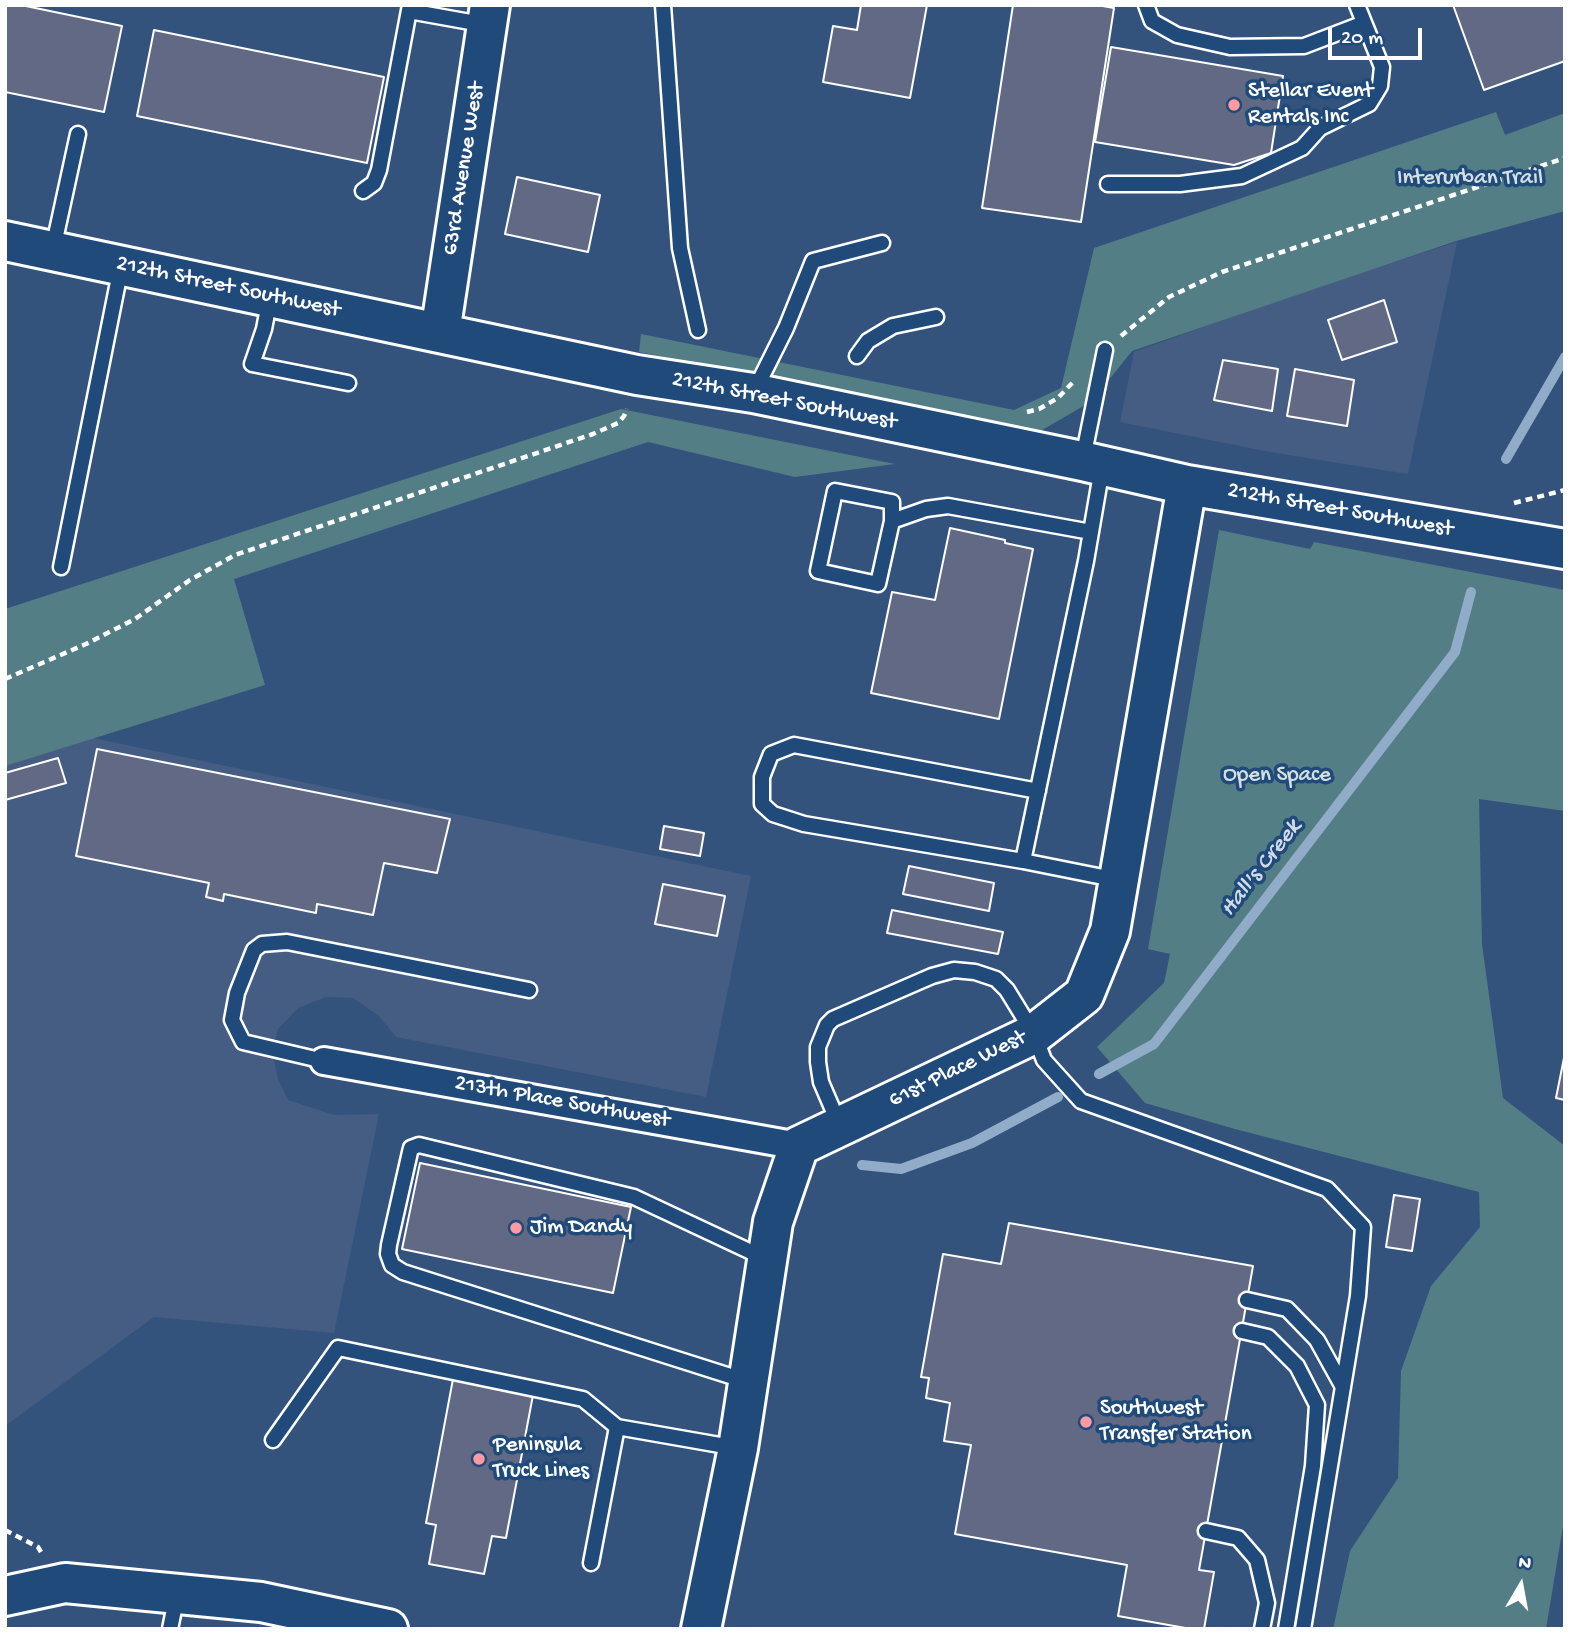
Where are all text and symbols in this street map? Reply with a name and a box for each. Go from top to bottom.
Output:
scale bar [1332,14,1426,58]
text: 20 m [1341,27,1383,52]
place label: Stellar Event Rentals Inc [1248,78,1373,132]
street label: 63rd Avenue West [438,81,492,257]
marker: Stellar Event Rentals Inc [1226,97,1242,113]
park label: Interurban Trail [1397,165,1543,193]
street label: 212th Street Southwest [113,251,343,325]
street label: 212th Street Southwest [669,367,899,437]
street label: 212th Street Southwest [1225,478,1455,544]
park label: Open Space [1223,762,1331,790]
water label: Hall's Creek [1215,815,1309,923]
street label: 61st Place West [885,1025,1031,1115]
street label: 213th Place Southwest [452,1070,672,1136]
place label: Jim Dandy [530,1214,632,1242]
marker: Jim Dandy [508,1220,524,1236]
place label: Southwest Transfer Station [1100,1395,1252,1449]
marker: Southwest Transfer Station [1078,1414,1094,1430]
place label: Peninsula Truck Lines [493,1432,589,1486]
marker: Peninsula Truck Lines [471,1451,487,1467]
north arrow [1486,1550,1556,1620]
text: N [1517,1551,1533,1576]

